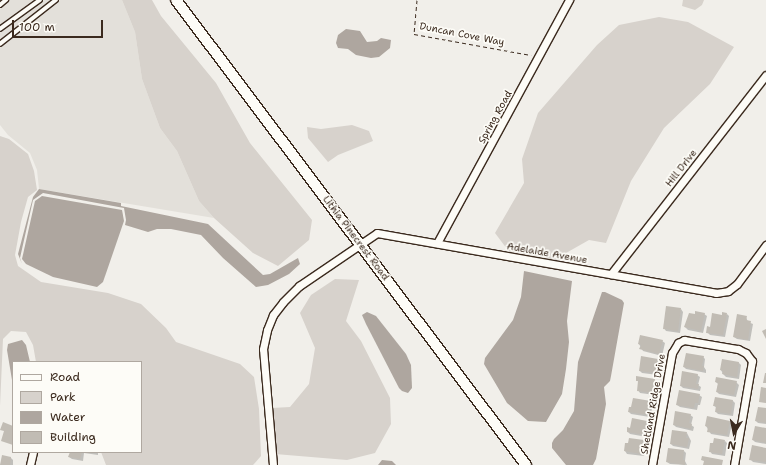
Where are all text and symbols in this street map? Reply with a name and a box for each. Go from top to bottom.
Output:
scale bar [14,12,105,38]
text: 100 m [19,19,55,35]
street label: Duncan Cove Way [419,20,505,48]
street label: Spring Road [476,88,514,146]
street label: Hill Drive [663,147,699,189]
street label: Lithia Pinecrest Road [320,193,392,283]
street label: Adelaide Avenue [506,240,588,266]
street label: Shetland Ridge Drive [638,353,668,455]
legend [12,361,142,453]
text: Road [50,369,80,385]
text: Park [50,389,76,405]
text: Water [50,409,85,425]
north arrow [714,413,754,453]
text: Building [50,429,96,445]
text: N [726,437,737,453]

